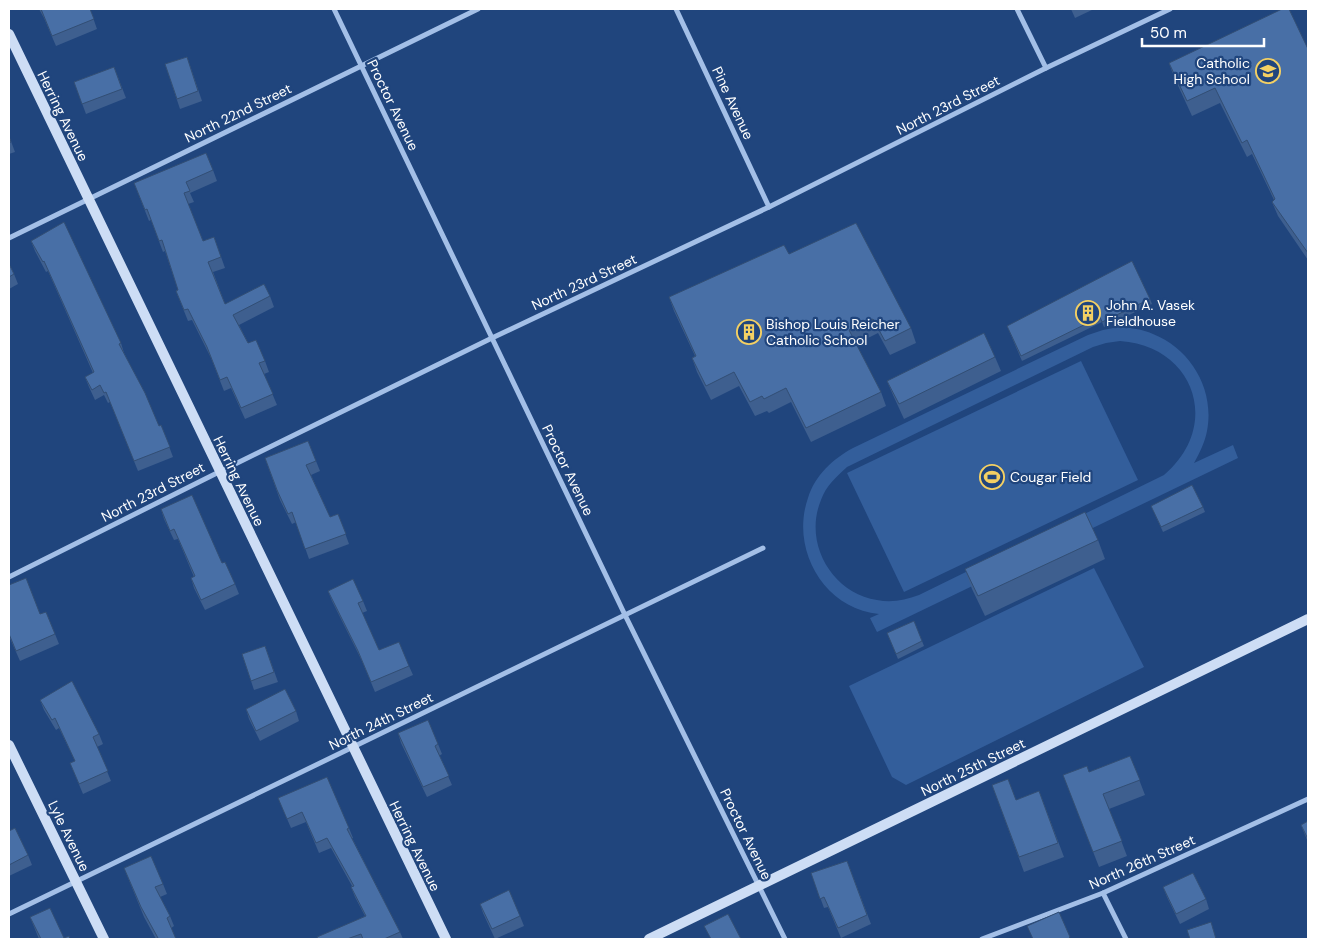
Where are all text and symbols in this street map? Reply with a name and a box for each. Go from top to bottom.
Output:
scale bar [1142,15,1264,47]
text: 50 m [1150,23,1187,43]
place label: Catholic High School [1174,54,1250,88]
street label: Proctor Avenue [363,56,423,154]
school or university icon: Catholic High School [1255,58,1281,84]
street label: Pine Avenue [708,64,758,143]
street label: Herring Avenue [33,68,93,164]
street label: North 23rd Street [893,71,1003,139]
street label: North 22nd Street [182,79,294,147]
street label: North 23rd Street [529,250,639,314]
place label: John A. Vasek Fieldhouse [1106,296,1195,330]
building icon: John A. Vasek Fieldhouse [1075,300,1101,326]
place label: Bishop Louis Reicher Catholic School [766,315,900,349]
building icon: Bishop Louis Reicher Catholic School [736,319,762,345]
street label: Proctor Avenue [538,421,598,519]
street label: Herring Avenue [209,433,269,529]
street label: North 23rd Street [98,458,208,526]
sports icon: Cougar Field [979,464,1005,490]
place label: Cougar Field [1010,468,1091,486]
street label: North 24th Street [326,688,436,754]
street label: North 25th Street [918,734,1028,800]
street label: Proctor Avenue [716,785,776,883]
street label: Lyle Avenue [44,798,94,874]
street label: Herring Avenue [385,798,445,894]
street label: North 26th Street [1086,831,1198,893]

